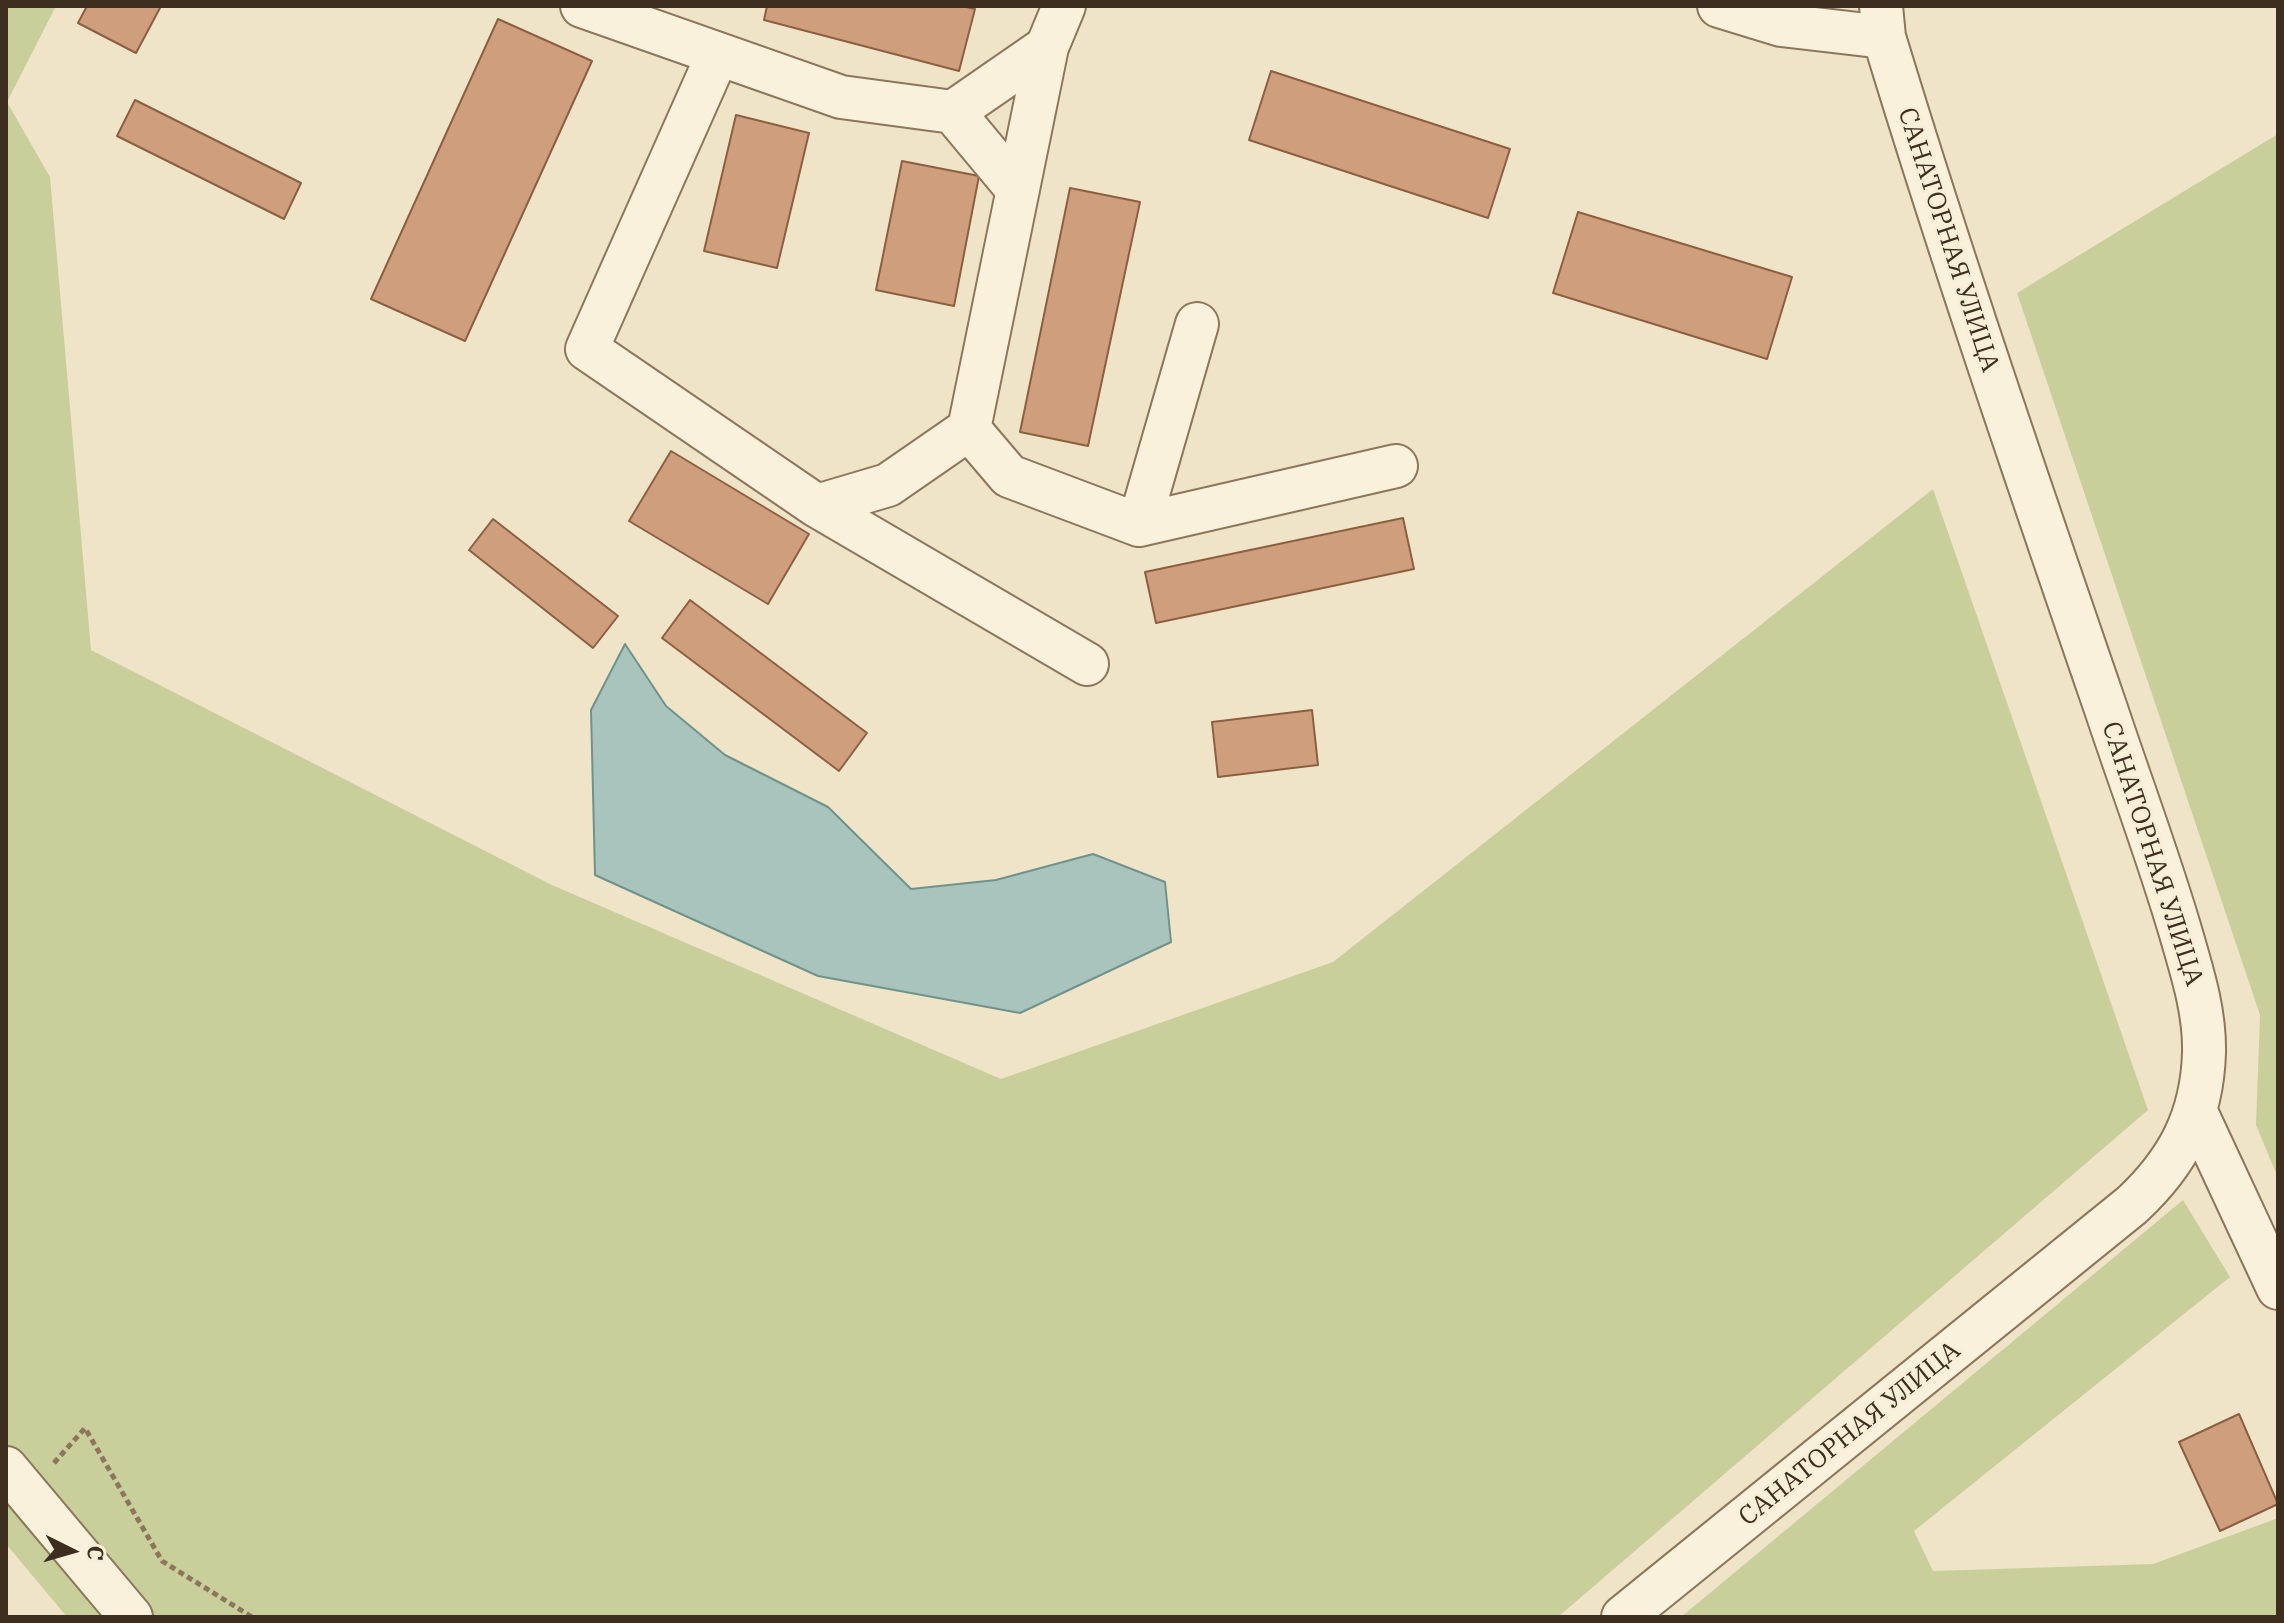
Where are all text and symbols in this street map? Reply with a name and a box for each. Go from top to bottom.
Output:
street label: САНАТОРНАЯ УЛИЦА [1891,104,2005,376]
street label: САНАТОРНАЯ УЛИЦА [2095,718,2209,990]
street label: САНАТОРНАЯ УЛИЦА [1733,1335,1967,1533]
north arrow [32,1511,112,1591]
text: С [81,1545,111,1562]

